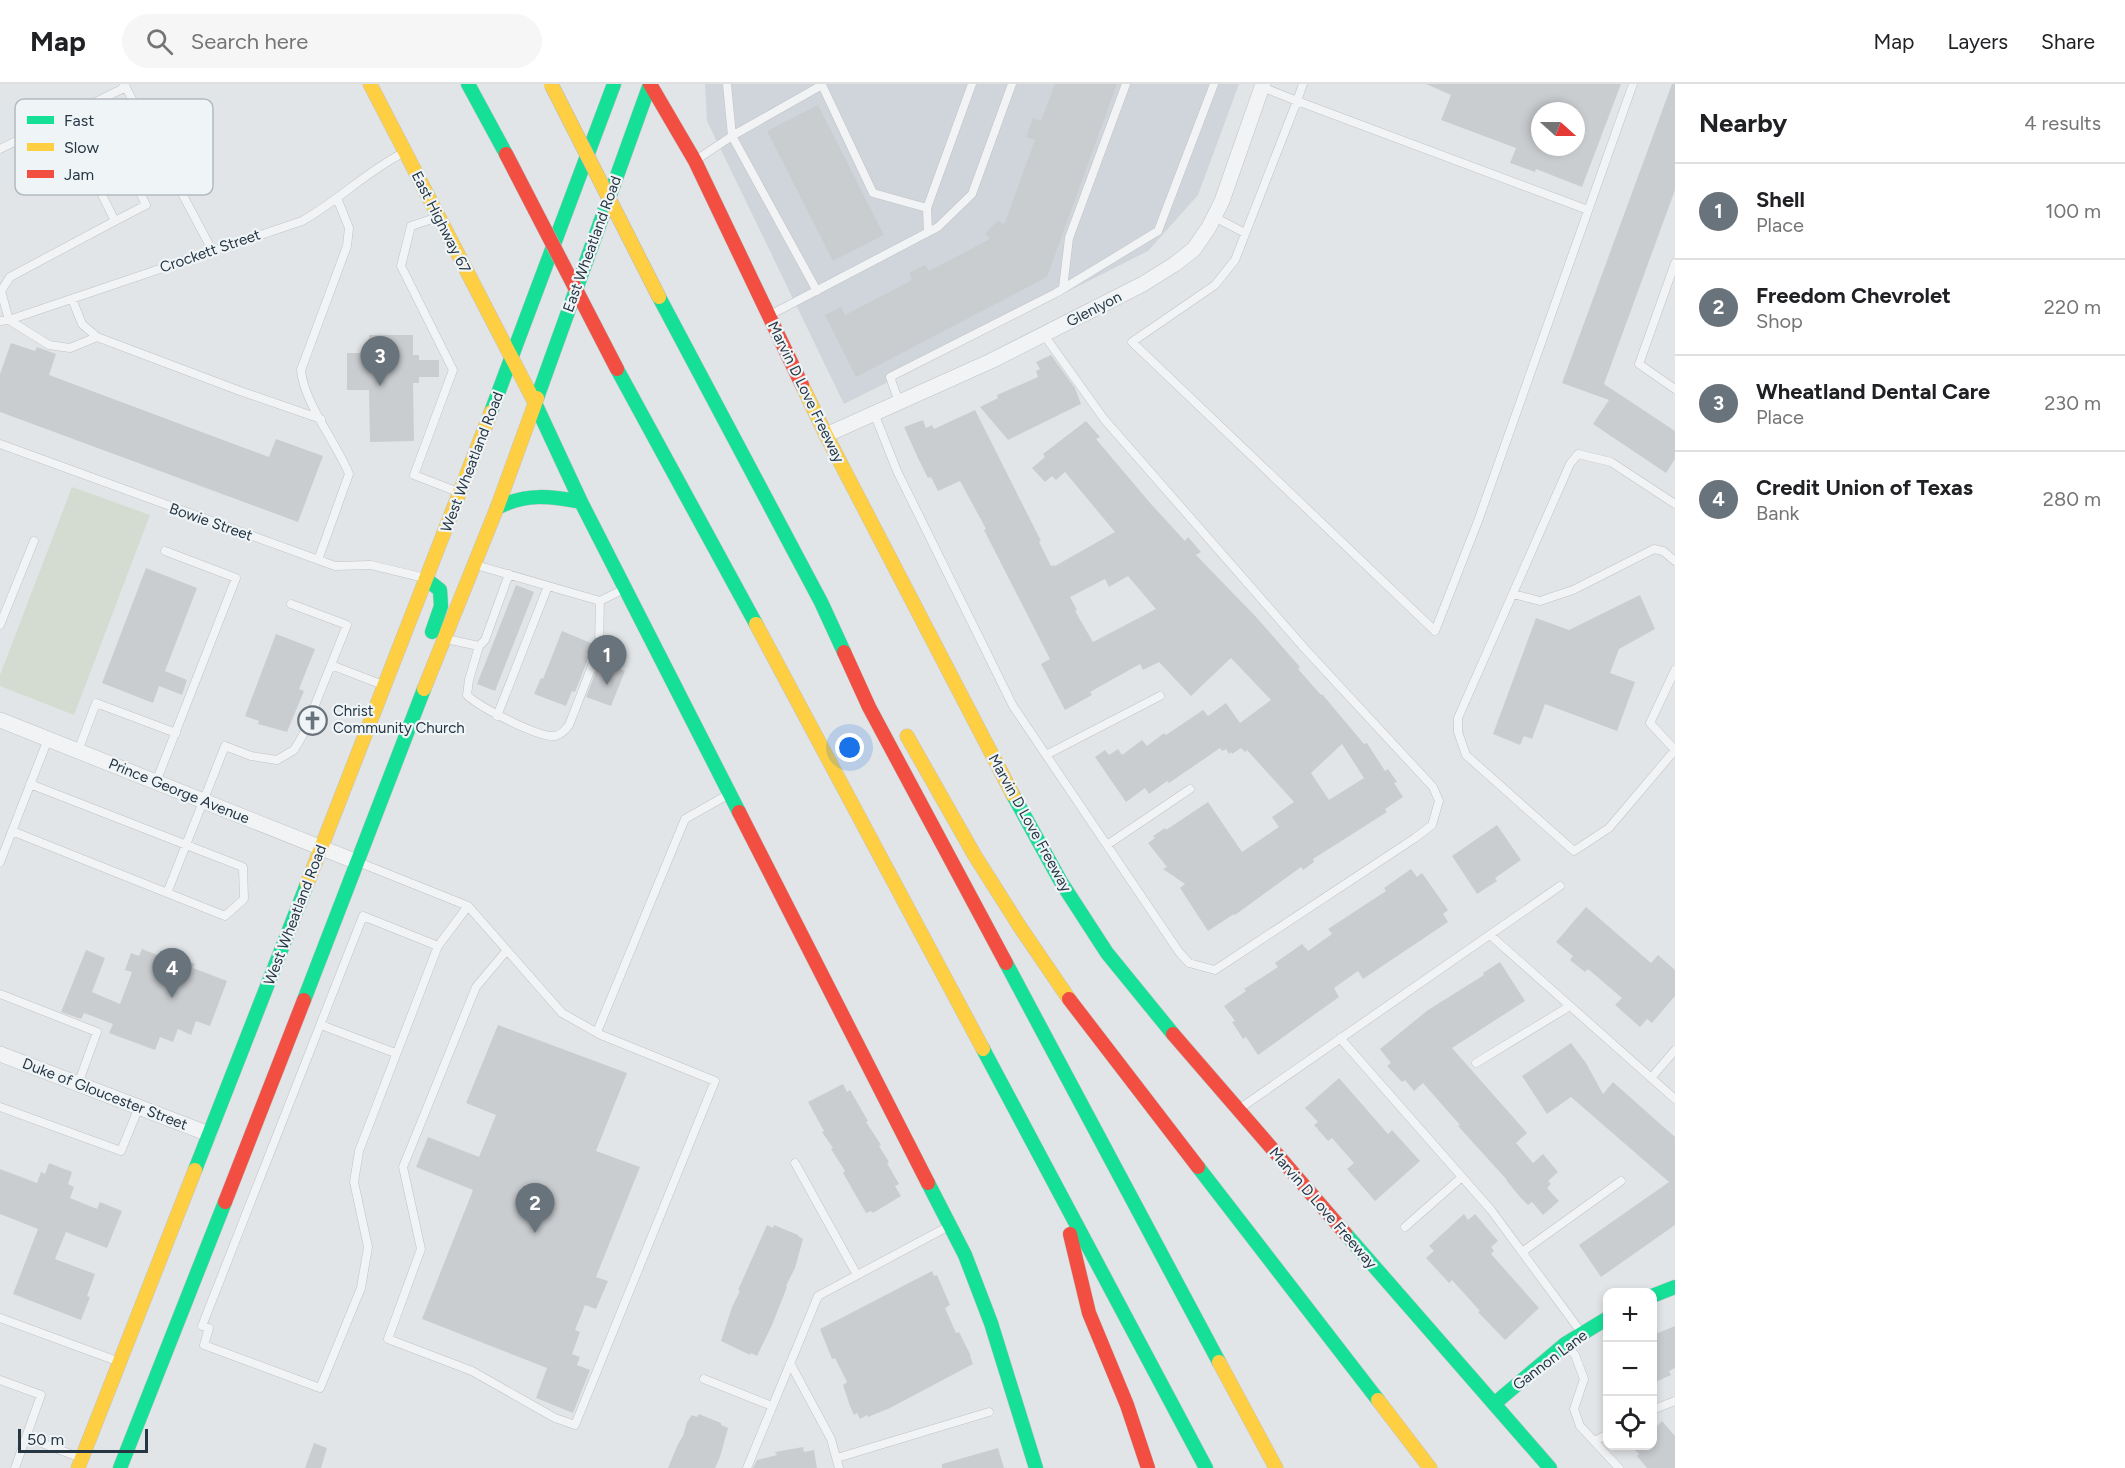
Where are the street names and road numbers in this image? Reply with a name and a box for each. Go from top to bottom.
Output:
street label: East Highway 67 [408,168,474,276]
street label: East Wheatland Road [559,173,625,315]
street label: Crockett Street [157,225,263,277]
street label: Glenlyon [1063,288,1125,330]
street label: Marvin D Love Freeway [764,318,848,466]
street label: West Wheatland Road [437,389,507,535]
street label: Bowie Street [167,499,255,545]
street label: Marvin D Love Freeway [985,751,1075,895]
street label: Prince George Avenue [106,754,252,828]
street label: West Wheatland Road [260,842,330,988]
street label: Duke of Gloucester Street [20,1054,190,1134]
street label: Marvin D Love Freeway [1265,1144,1381,1272]
street label: Gannon Lane [1509,1326,1591,1394]

